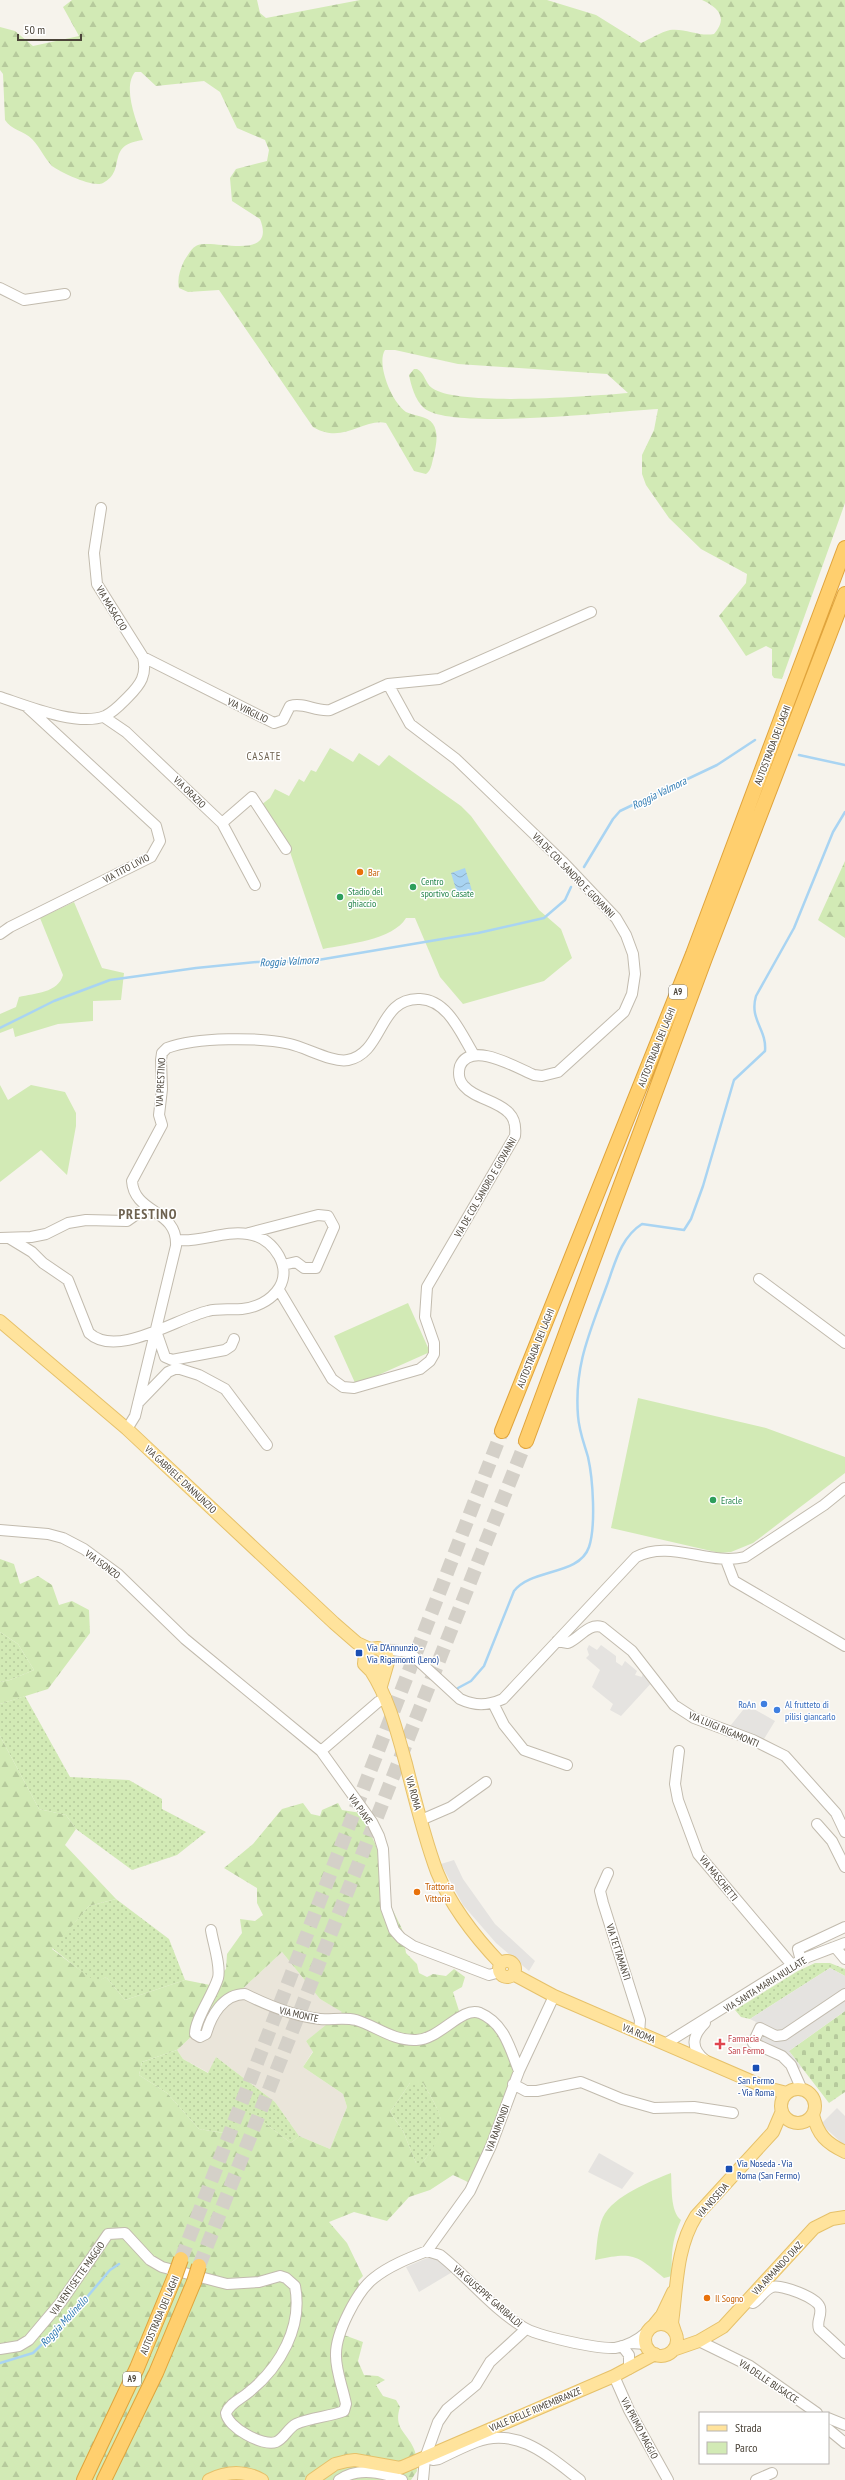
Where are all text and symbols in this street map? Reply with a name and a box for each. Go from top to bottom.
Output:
scale bar [18,16,81,42]
text: 50 m [24,22,45,37]
street label: VIA MASACCIO [93,583,130,634]
street label: VIA VIRGILIO [224,695,271,726]
street label: AUTOSTRADA DEI LAGHI [751,703,794,787]
district label: CASATE [247,749,281,763]
street label: VIA ORAZIO [170,773,209,811]
water label: Roggia Valmora [629,774,689,812]
street label: VIA DE COL SANDRO E GIOVANNI [529,829,618,921]
street label: VIA TITO LIVIO [100,851,152,887]
place label: Bar [368,866,380,879]
marker: Bar [355,867,365,877]
place label: Centro sportivo Casate [421,875,474,900]
marker: Centro sportivo Casate [408,882,418,892]
place label: Stadio del ghiaccio [348,885,383,910]
marker: Stadio del ghiaccio [335,892,345,902]
water label: Roggia Valmora [259,952,319,970]
road number: A9 [669,985,687,999]
street label: AUTOSTRADA DEI LAGHI [635,1006,678,1089]
street label: VIA PRESTINO [153,1057,168,1108]
street label: VIA DE COL SANDRO E GIOVANNI [451,1135,519,1241]
district label: PRESTINO [118,1205,178,1223]
street label: AUTOSTRADA DEI LAGHI [514,1307,557,1390]
street label: VIA GABRIELE D'ANNUNZIO [141,1442,220,1516]
place label: Eracle [721,1494,742,1507]
marker: Eracle [708,1495,718,1505]
street label: VIA ISONZO [82,1546,123,1582]
place label: Via D'Annunzio - Via Rigamonti (Leno) [366,1641,439,1666]
marker: Via D'Annunzio - Via Rigamonti (Leno) [354,1648,364,1658]
place label: RoAn [738,1698,756,1711]
place label: Al frutteto di pilisi giancarlo [785,1698,836,1723]
marker: RoAn [759,1699,769,1709]
marker: Al frutteto di pilisi giancarlo [772,1705,782,1715]
street label: VIA LUIGI RIGAMONTI [686,1708,761,1750]
street label: VIA ROMA [403,1774,424,1812]
street label: VIA PIAVE [345,1791,376,1827]
street label: VIA MASCHETTI [696,1852,741,1904]
place label: Trattoria Vittoria [424,1880,454,1905]
marker: Trattoria Vittoria [412,1887,422,1897]
street label: VIA TETTAMANTI [603,1921,634,1982]
street label: VIA SANTA MARIA NULLATE [721,1954,809,2016]
street label: VIA MONTE [277,2003,320,2025]
street label: VIA ROMA [619,2020,658,2046]
place label: Farmacia San Fermo [728,2032,765,2057]
marker: Farmacia San Fermo [715,2039,725,2049]
marker: San Fermo - Via Roma [751,2063,761,2073]
place label: San Fermo - Via Roma [738,2074,774,2099]
street label: VIA RAIMONDI [482,2103,512,2155]
place label: Via Noseda - Via Roma (San Fermo) [736,2157,800,2182]
marker: Via Noseda - Via Roma (San Fermo) [724,2164,734,2174]
street label: VIA NOSEDA [693,2180,732,2221]
street label: VIA ARMANDO DIAZ [749,2238,806,2299]
street label: VIA VENTISETTE MAGGIO [47,2239,108,2318]
street label: VIA GIUSEPPE GARIBALDI [449,2262,525,2330]
street label: AUTOSTRADA DEI LAGHI [137,2274,182,2357]
water label: Roggia Molinello [37,2292,92,2349]
place label: Il Sogno [715,2292,743,2305]
marker: Il Sogno [702,2293,712,2303]
street label: VIA DELLE BUSACCE [735,2356,801,2406]
road number: A9 [123,2372,141,2386]
street label: VIALE DELLE RIMEMBRANZE [486,2384,583,2435]
street label: VIA PRIMO MAGGIO [617,2394,661,2462]
legend [699,2412,829,2464]
text: Strada [735,2420,762,2435]
text: Parco [735,2440,757,2455]

